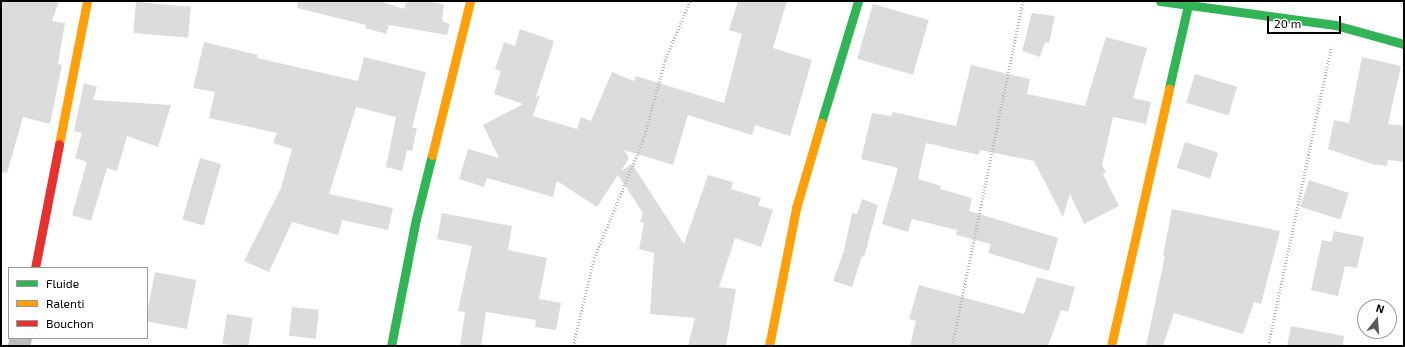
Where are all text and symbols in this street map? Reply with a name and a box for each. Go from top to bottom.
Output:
scale bar [1269,8,1343,34]
text: 20 m [1274,16,1301,30]
legend [8,267,148,339]
text: Fluide [46,276,79,290]
text: Ralenti [46,296,85,310]
north arrow [1357,299,1397,339]
text: N [1375,301,1386,315]
text: Bouchon [46,316,94,330]

